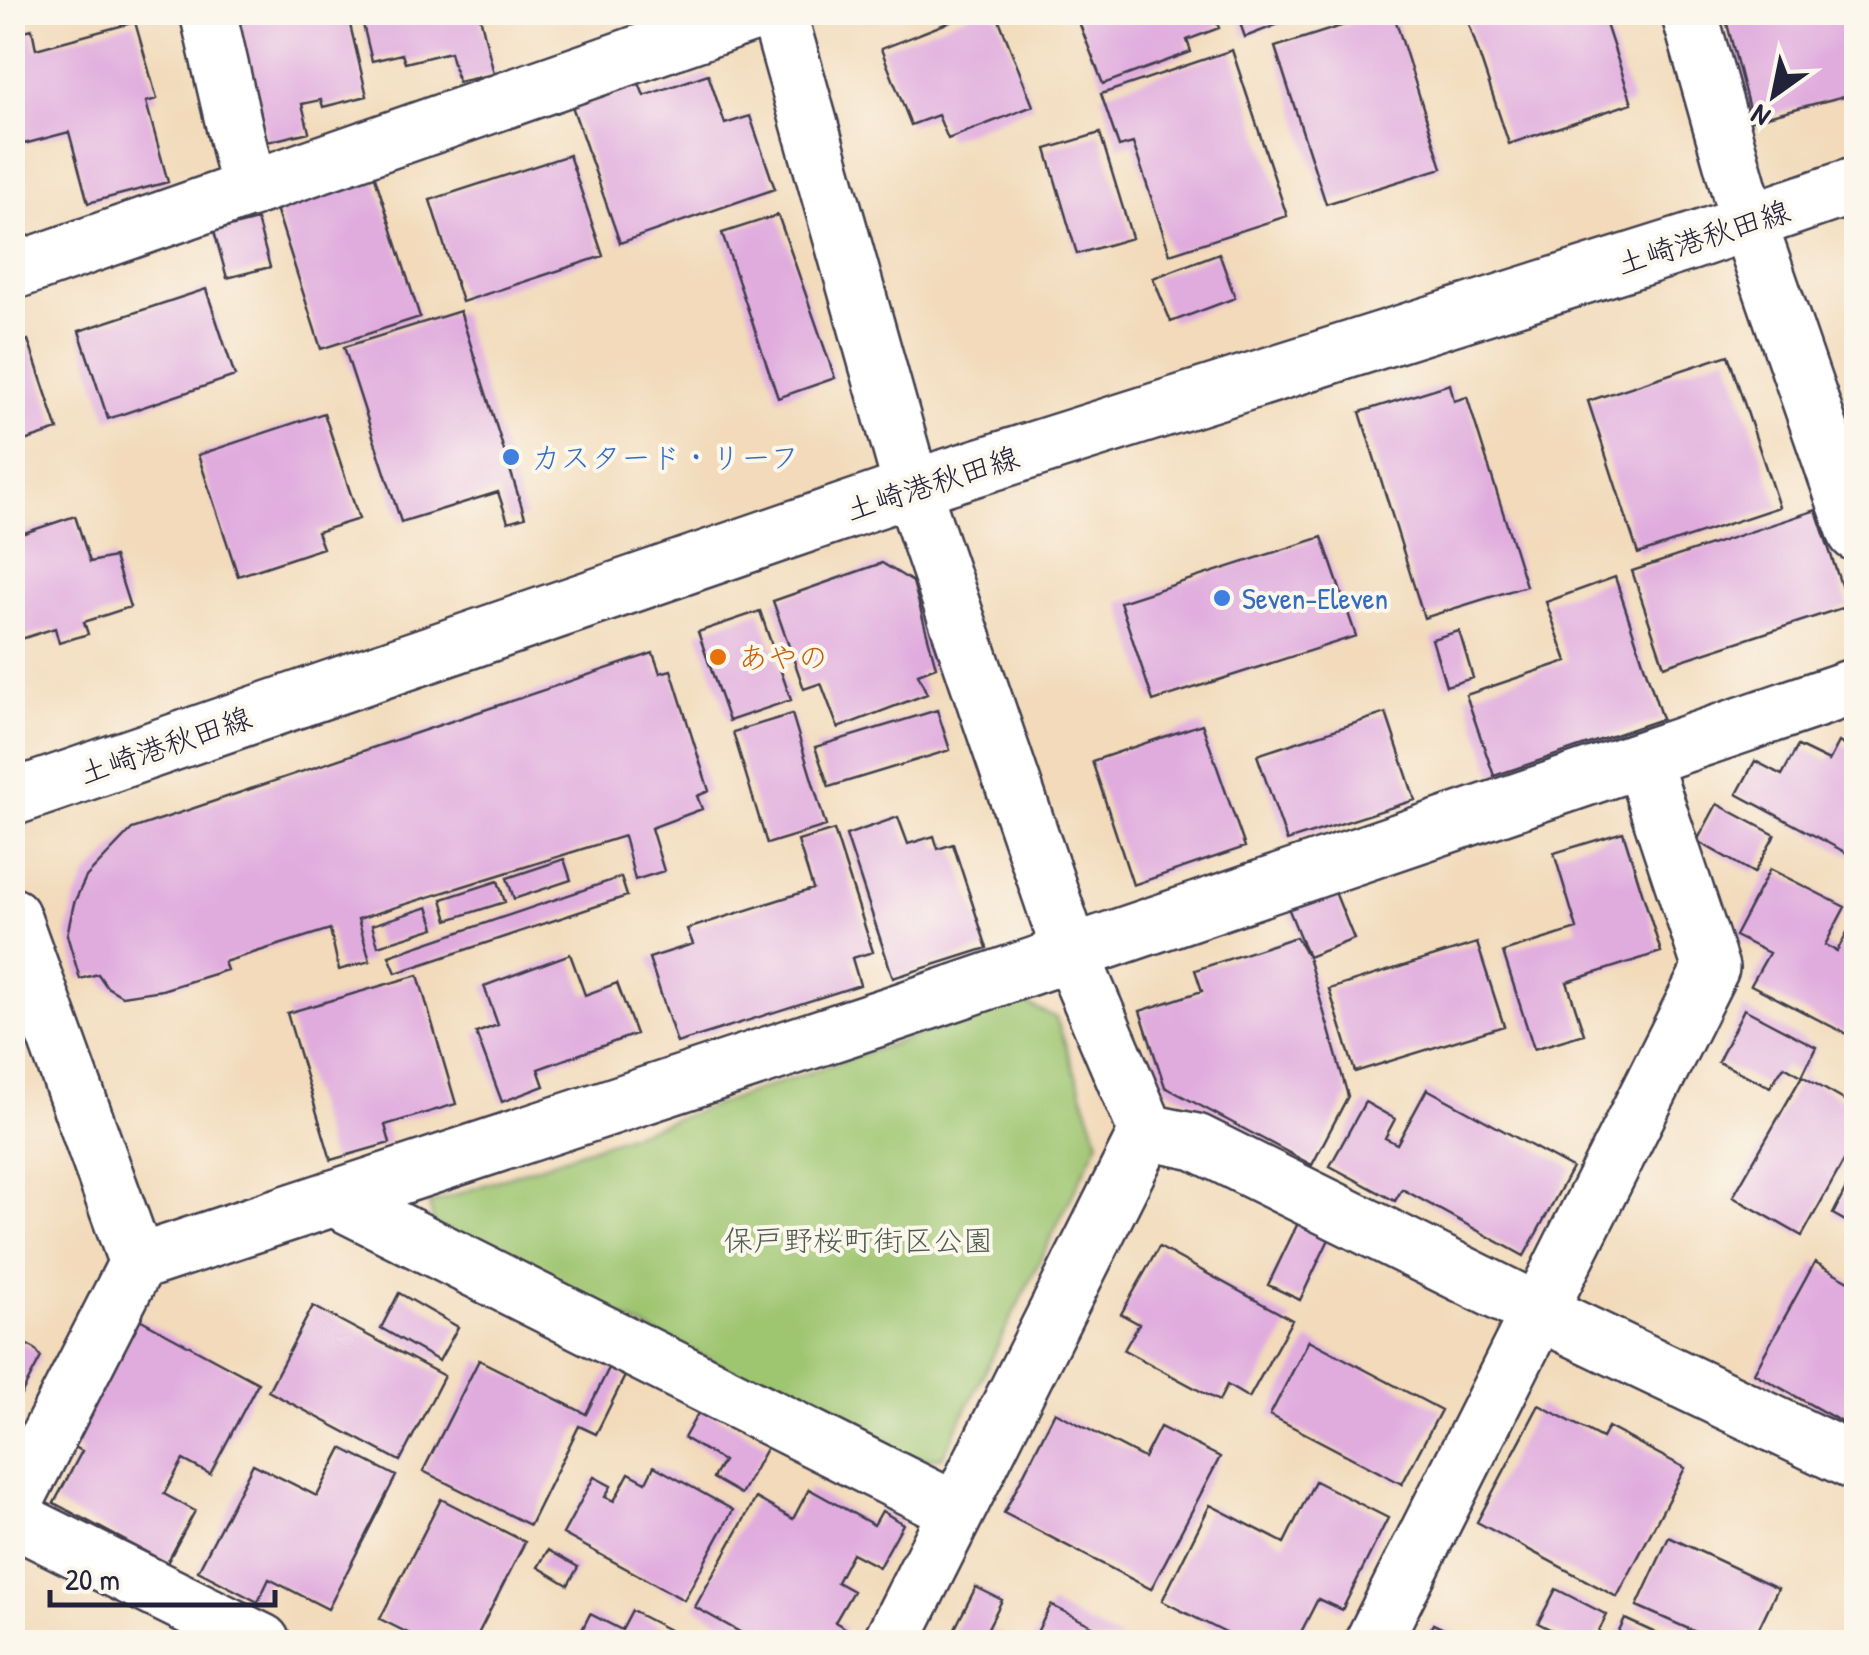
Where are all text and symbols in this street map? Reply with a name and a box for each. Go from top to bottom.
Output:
north arrow [1724,45,1824,145]
text: N [1744,96,1777,136]
street label: 土崎港秋田線 [1611,190,1795,284]
street label: 土崎港秋田線 [840,436,1024,530]
place label: カスタード・リーフ [531,437,800,477]
marker: カスタード・リーフ [500,446,522,468]
place label: Seven-Eleven [1242,578,1388,618]
marker: Seven-Eleven [1211,587,1233,609]
place label: あやの [738,637,828,677]
marker: あやの [707,646,729,668]
street label: 土崎港秋田線 [73,697,257,793]
park label: 保戸野桜町街区公園 [723,1220,993,1260]
scale bar [50,1545,275,1607]
text: 20 m [65,1559,120,1599]

